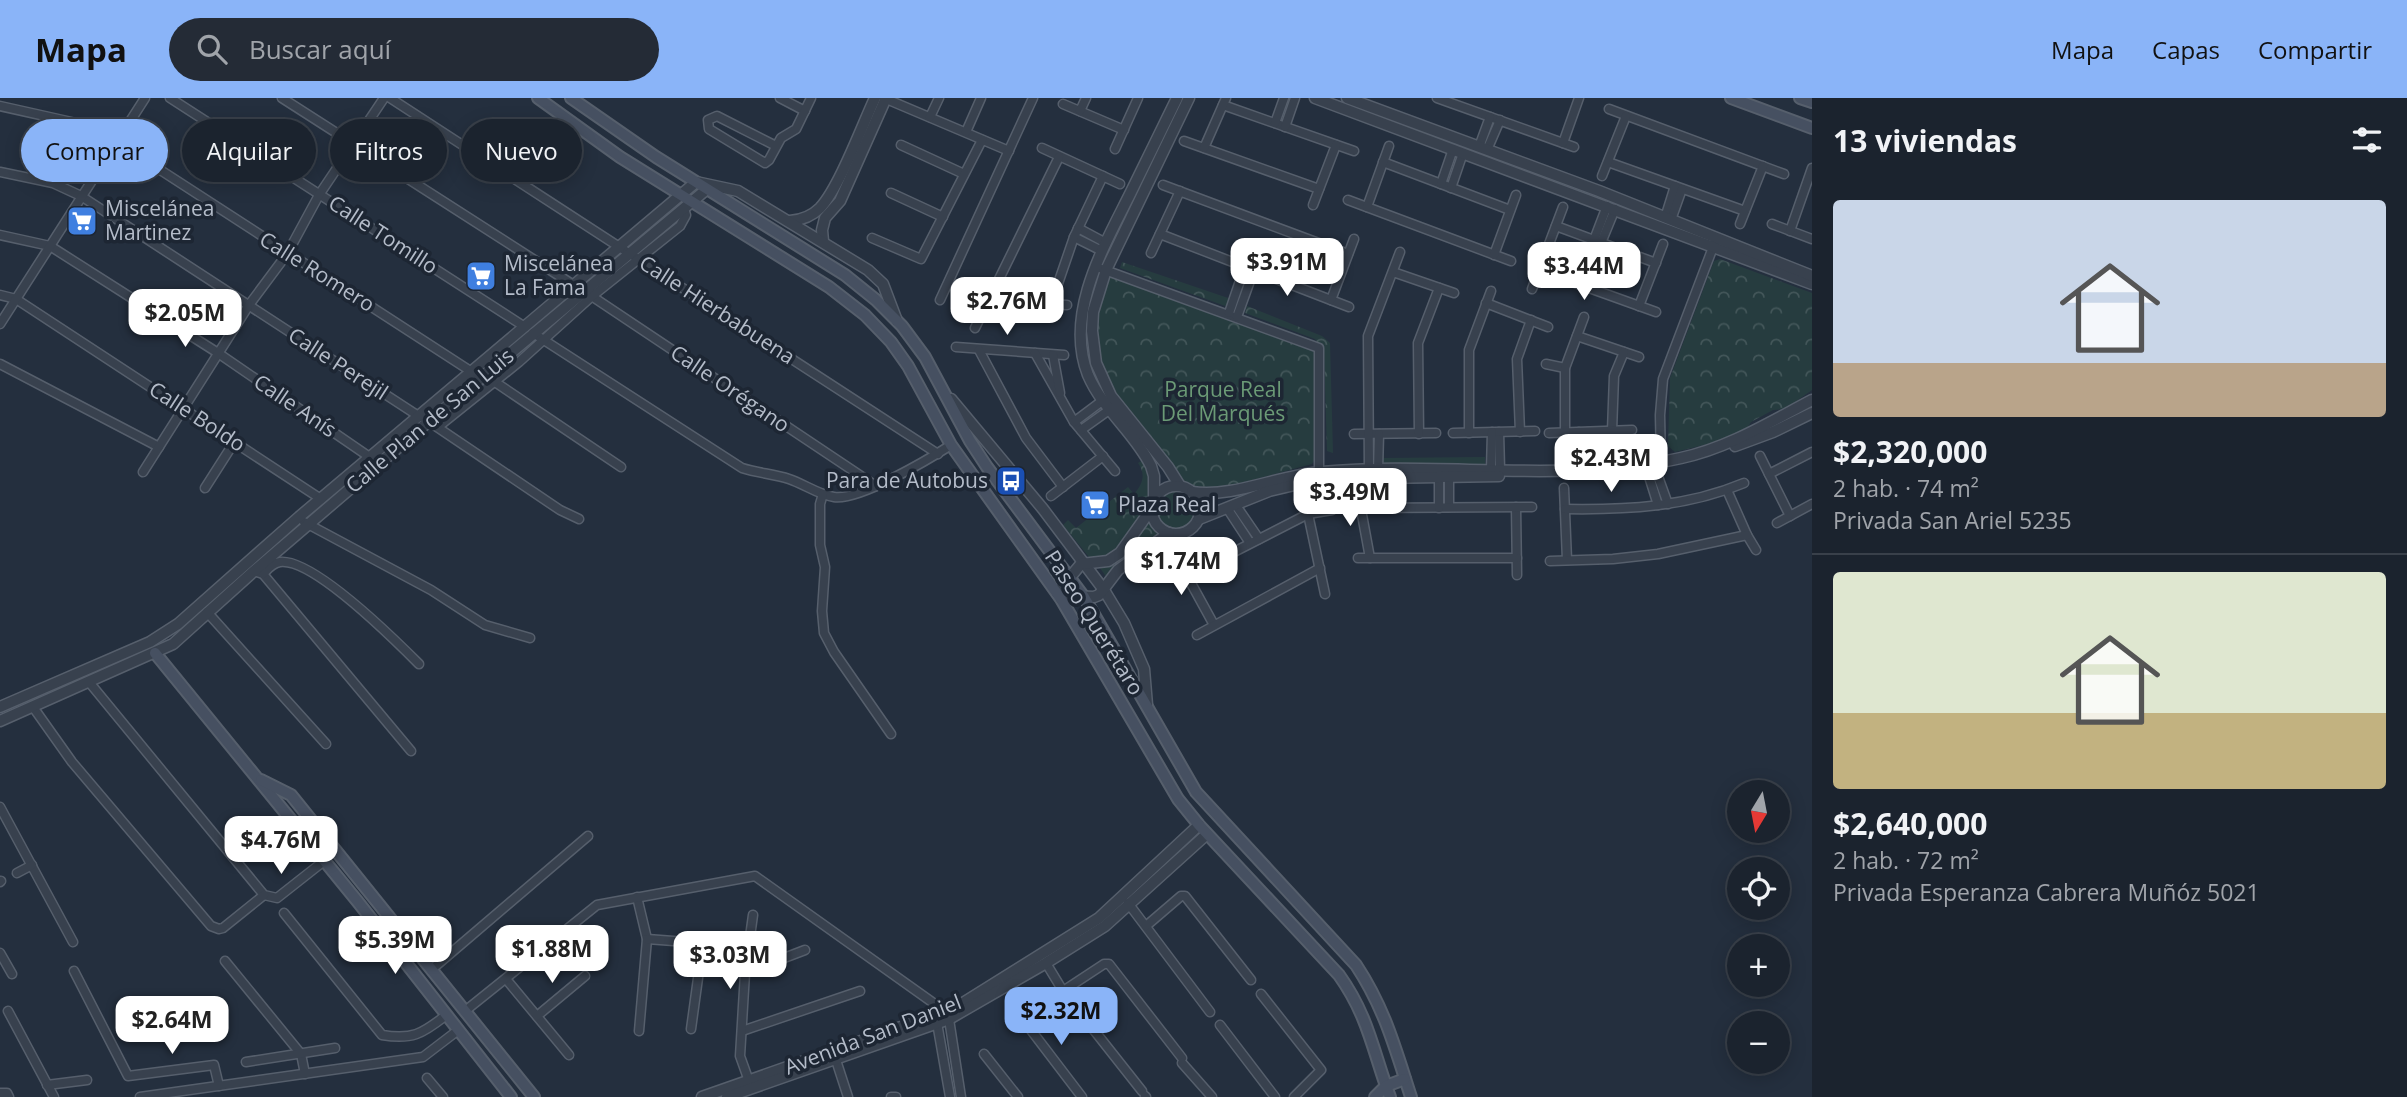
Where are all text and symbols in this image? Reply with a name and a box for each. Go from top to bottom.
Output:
search box [169,18,659,81]
text: Mapa [35,27,127,72]
icon: search [193,30,231,68]
text: Buscar aquí [249,31,391,67]
text: Mapa [2051,33,2114,66]
text: Capas [2152,33,2220,66]
text: Compartir [2258,33,2372,66]
chip: Comprar [21,119,168,182]
chip: Alquilar [182,119,316,182]
chip: Filtros [330,119,447,182]
chip: Nuevo [461,119,582,182]
text: 13 viviendas [1833,120,2017,161]
icon: filters [2348,121,2386,159]
street label: Calle Tomillo [324,188,444,280]
place label: Miscelánea Martinez [105,194,214,246]
supermarket icon: Miscelánea Martinez [65,204,99,238]
street label: Calle Romero [255,225,380,318]
pin: $3.91M [1230,238,1344,298]
pin: $3.44M [1527,242,1641,302]
text: $3.91M [1247,245,1327,277]
icon: home [2047,245,2173,371]
street label: Calle Hierbabuena [634,248,801,370]
place label: Miscelánea La Fama [504,249,613,301]
text: $3.44M [1544,249,1624,281]
supermarket icon: Miscelánea La Fama [464,259,498,293]
pin: $2.76M [950,278,1064,337]
text: $2.76M [967,284,1047,316]
pin: $2.05M [128,289,242,349]
text: $2.05M [145,296,225,328]
street label: Calle Perejil [283,321,394,406]
street label: Calle Orégano [666,338,796,438]
street label: Calle Plan de San Luis [339,342,519,499]
street label: Calle Anís [249,367,342,443]
street label: Calle Boldo [144,375,251,458]
park label: Parque Real Del Marqués [1161,375,1285,427]
text: $2,320,000 [1833,431,1987,472]
pin: $2.43M [1554,434,1668,494]
text: $2.43M [1571,441,1651,473]
bus stop icon: Para de Autobus [994,464,1028,498]
place label: Para de Autobus [826,466,988,494]
pin: $3.49M [1293,468,1407,528]
text: 2 hab. · 74 m² [1833,472,1979,504]
text: $3.49M [1310,475,1390,507]
supermarket icon: Plaza Real [1078,488,1112,522]
place label: Plaza Real [1118,490,1216,518]
text: Privada San Ariel 5235 [1833,504,2072,536]
pin: $1.74M [1124,538,1238,597]
text: $1.74M [1141,544,1221,576]
street label: Paseo Querétaro [1039,545,1151,700]
icon: home [2047,617,2173,743]
north arrow [1727,780,1790,844]
map controls [1727,780,1790,1074]
text: $2,640,000 [1833,803,1987,844]
pin: $4.76M [224,816,338,876]
text: $4.76M [241,823,321,855]
text: 2 hab. · 72 m² [1833,844,1979,876]
button: locate [1727,857,1790,920]
text: Privada Esperanza Cabrera Muñóz 5021 [1833,876,2260,908]
pin: $5.39M [338,916,452,976]
text: $5.39M [355,923,435,955]
pin: $1.88M [495,926,609,985]
text: $1.88M [512,932,592,964]
pin: $3.03M [673,932,787,991]
button: + [1727,934,1790,997]
text: $3.03M [690,938,770,970]
street label: Avenida San Daniel [780,987,965,1081]
pin: $2.32M [1004,988,1118,1047]
text: $2.32M [1021,994,1101,1026]
pin: $2.64M [115,996,229,1056]
text: $2.64M [132,1003,212,1035]
button: − [1727,1011,1790,1074]

